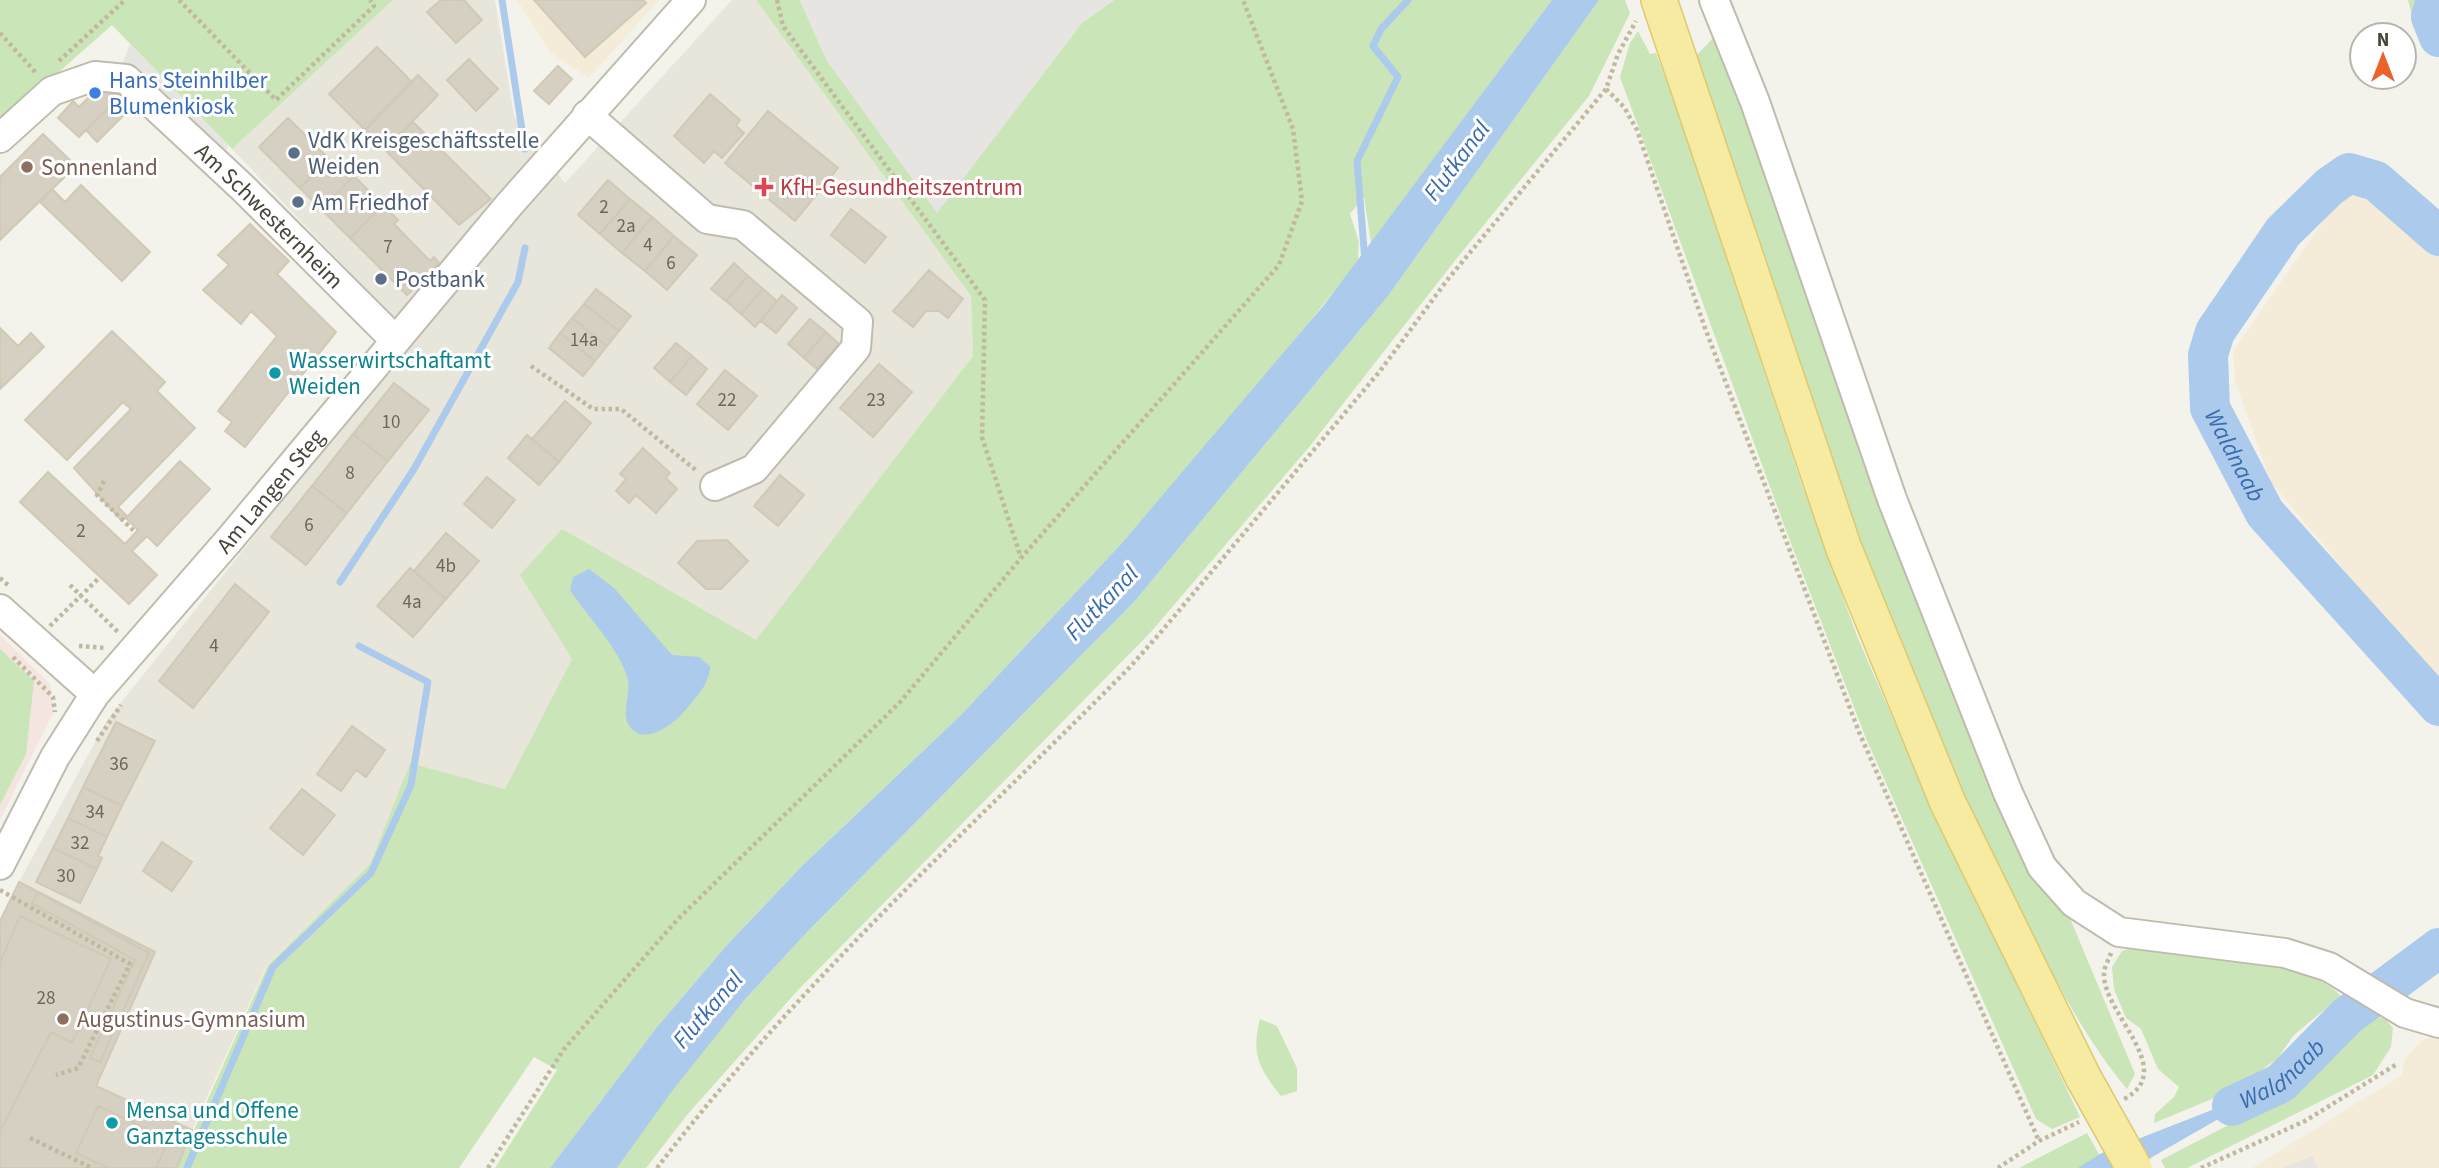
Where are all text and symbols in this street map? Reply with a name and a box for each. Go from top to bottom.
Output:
north arrow [2348,21,2418,91]
text: N [2377,27,2389,54]
place label: Hans Steinhilber Blumenkiosk [109,64,268,123]
marker: Hans Steinhilber Blumenkiosk [87,85,103,101]
water label: Flutkanal [1415,113,1499,209]
place label: VdK Kreisgeschäftsstelle Weiden [308,124,539,183]
street label: Am Schwesternheim [188,135,351,296]
marker: VdK Kreisgeschäftsstelle Weiden [286,145,302,161]
place label: Sonnenland [41,151,158,184]
marker: Sonnenland [19,159,35,175]
place label: KfH-Gesundheitszentrum [780,171,1023,204]
marker: KfH-Gesundheitszentrum [754,177,774,197]
place label: Am Friedhof [312,186,430,219]
marker: Am Friedhof [290,194,306,210]
house number: 2 [599,194,609,221]
house number: 2a [616,213,636,240]
house number: 4 [643,232,653,259]
house number: 7 [383,234,393,261]
house number: 6 [666,250,676,277]
place label: Postbank [395,263,485,296]
marker: Postbank [373,271,389,287]
house number: 14a [570,327,598,354]
place label: Wasserwirtschaftamt Weiden [289,344,491,403]
marker: Wasserwirtschaftamt Weiden [267,365,283,381]
house number: 22 [718,387,736,414]
house number: 23 [867,387,885,414]
water label: Waldnaab [2196,403,2274,508]
house number: 10 [382,409,400,436]
street label: Am Langen Steg [208,421,332,560]
house number: 8 [345,460,355,487]
house number: 6 [304,512,314,539]
house number: 2 [76,518,86,545]
house number: 4b [436,553,456,580]
water label: Flutkanal [1057,557,1147,649]
house number: 4a [402,589,422,616]
house number: 4 [209,633,219,660]
house number: 36 [110,751,128,778]
house number: 34 [86,799,104,826]
house number: 32 [71,830,89,857]
house number: 30 [57,863,75,890]
water label: Flutkanal [664,963,752,1057]
house number: 28 [37,985,55,1012]
place label: Augustinus-Gymnasium [77,1003,306,1036]
marker: Augustinus-Gymnasium [55,1011,71,1027]
water label: Waldnaab [2233,1031,2333,1118]
place label: Mensa und Offene Ganztagesschule [126,1094,299,1153]
marker: Mensa und Offene Ganztagesschule [104,1115,120,1131]

